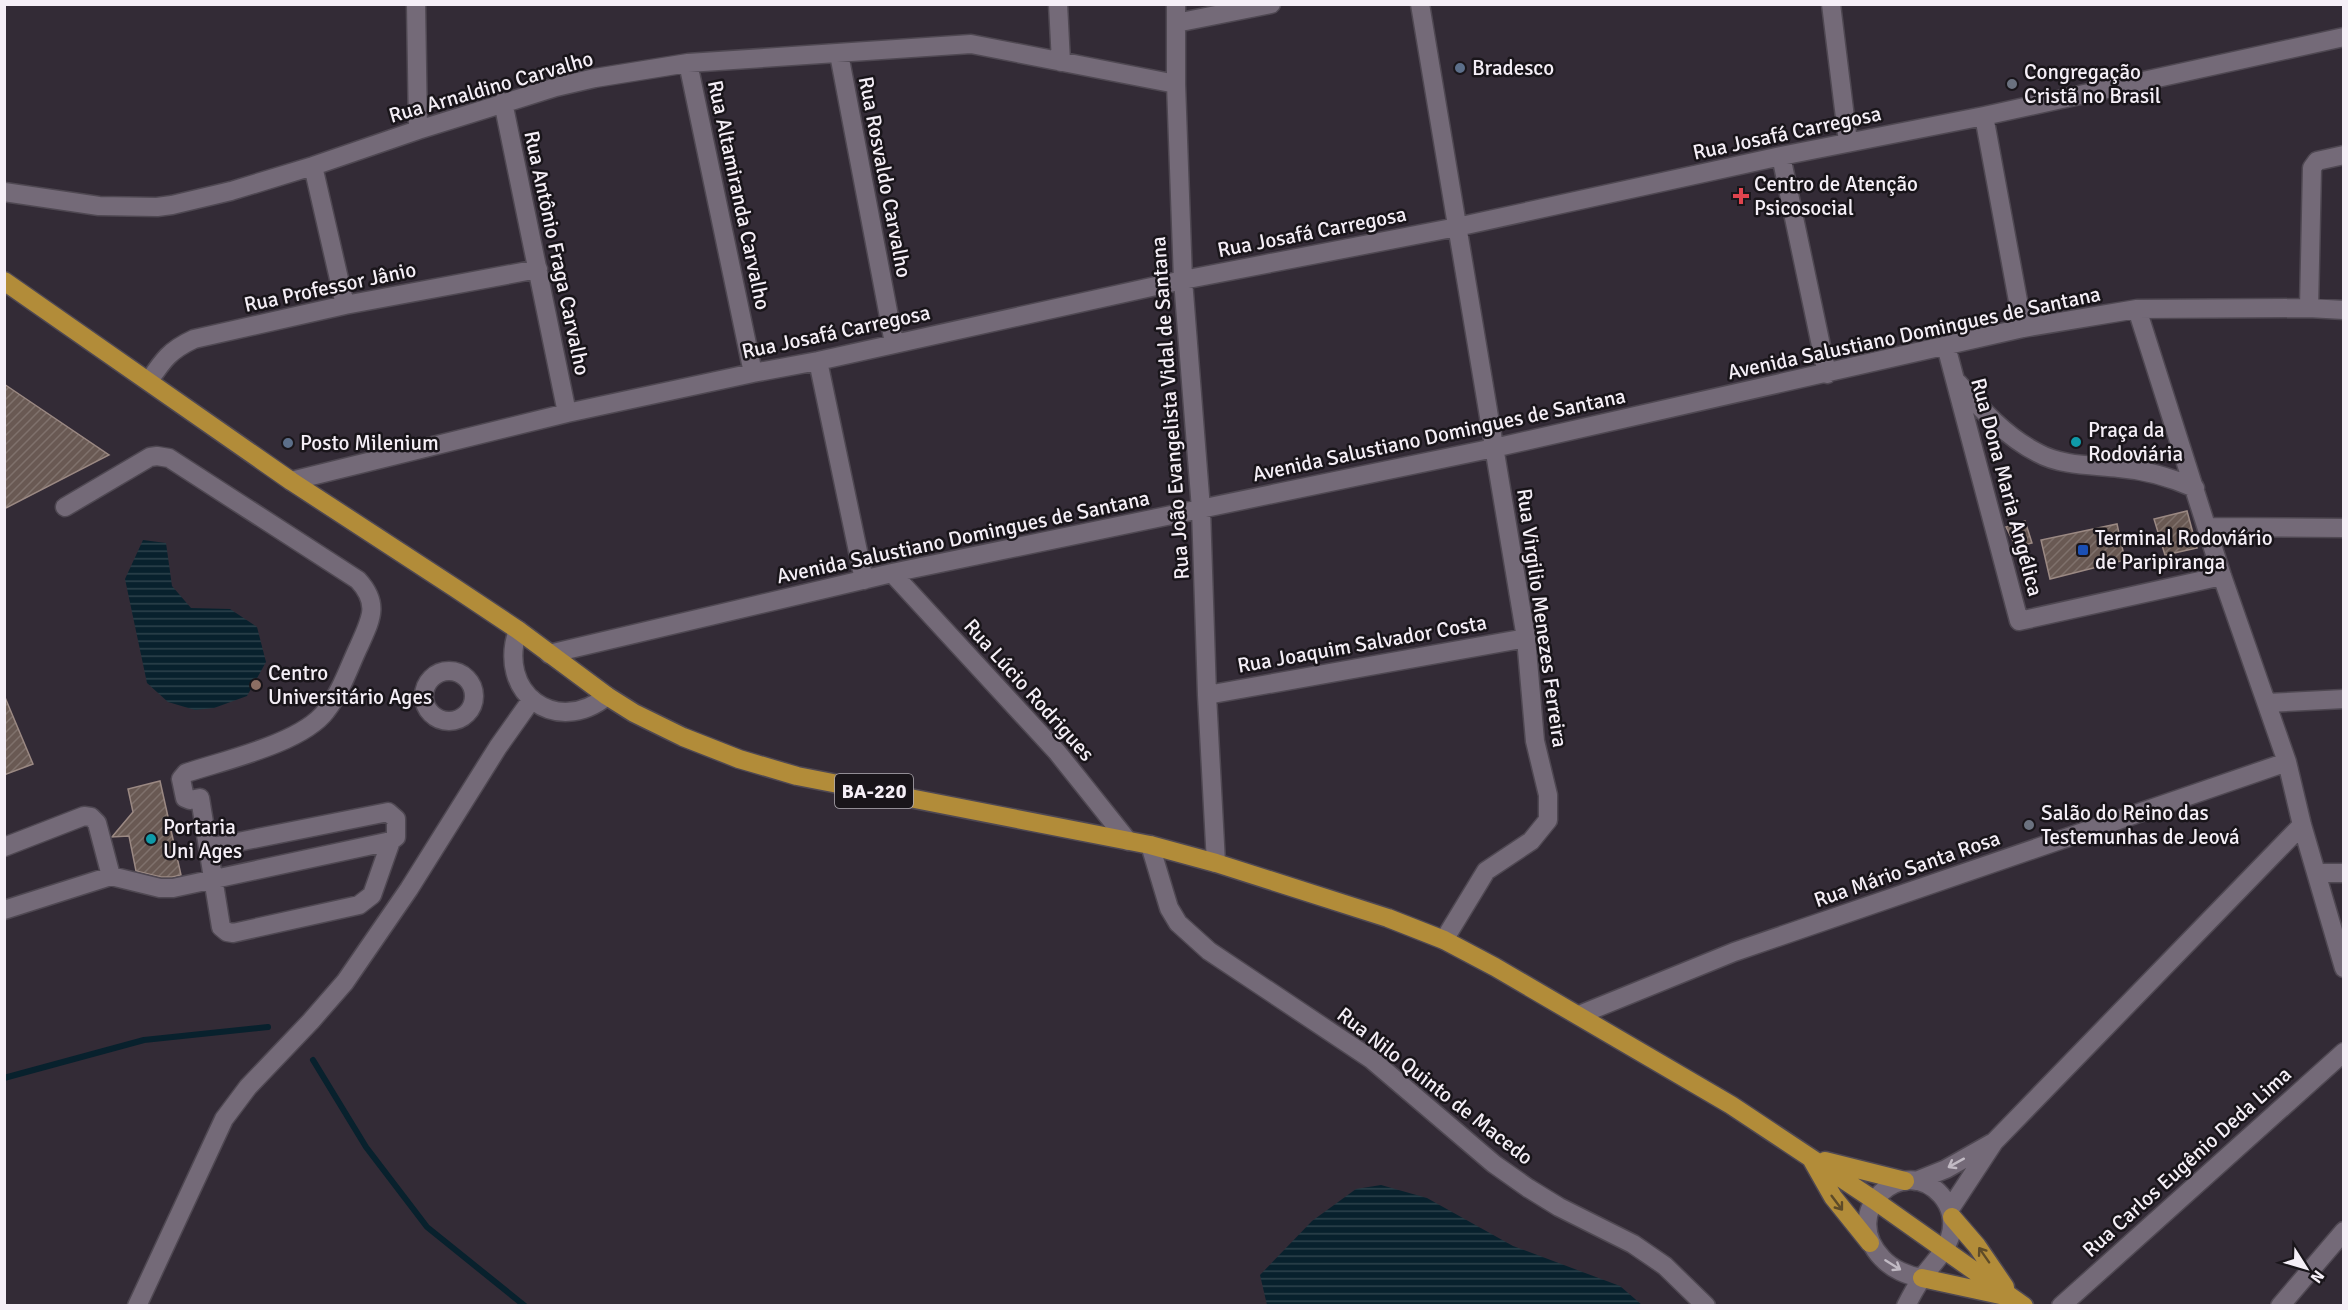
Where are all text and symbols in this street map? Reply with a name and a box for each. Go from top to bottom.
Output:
street label: Rua Arnaldino Carvalho [386,45,596,129]
place label: Bradesco [1472,55,1554,81]
place label: Congregação Cristã no Brasil [2024,59,2161,109]
marker: Bradesco [1453,61,1467,75]
street label: Rua Rosvaldo Carvalho [853,74,917,280]
marker: Congregação Cristã no Brasil [2005,77,2019,91]
street label: Rua Altamiranda Carvalho [702,78,776,312]
street label: Rua Josafá Carregosa [1690,100,1884,166]
street label: Rua Antônio Fraga Carvalho [518,128,596,378]
place label: Centro de Atenção Psicosocial [1754,171,1918,221]
marker: Centro de Atenção Psicosocial [1732,187,1750,205]
street label: Rua Josafá Carregosa [1215,201,1409,263]
street label: Rua João Evangelista Vidal de Santana [1145,235,1195,581]
street label: Rua Professor Jânio [242,256,418,318]
street label: Avenida Salustiano Domingues de Santana [1725,281,2103,385]
street label: Rua Josafá Carregosa [739,299,933,365]
street label: Rua Dona Maria Angélica [1965,375,2049,599]
street label: Avenida Salustiano Domingues de Santana [1250,383,1628,487]
place label: Praça da Rodoviária [2088,417,2183,467]
place label: Posto Milenium [300,430,439,456]
marker: Praça da Rodoviária [2069,435,2083,449]
marker: Posto Milenium [281,436,295,450]
street label: Avenida Salustiano Domingues de Santana [774,485,1152,589]
street label: Rua Virgilio Menezes Ferreira [1511,487,1573,749]
place label: Terminal Rodoviário de Paripiranga [2095,525,2273,575]
marker: Terminal Rodoviário de Paripiranga [2076,543,2090,557]
street label: Rua Joaquim Salvador Costa [1235,609,1489,679]
street label: Rua Lúcio Rodrigues [958,613,1100,767]
place label: Centro Universitário Ages [268,660,432,710]
marker: Centro Universitário Ages [249,678,263,692]
road number: BA-220 [835,774,913,808]
place label: Salão do Reino das Testemunhas de Jeová [2041,800,2240,850]
place label: Portaria Uni Ages [163,814,242,864]
marker: Salão do Reino das Testemunhas de Jeová [2022,818,2036,832]
street label: Rua Mário Santa Rosa [1810,825,2004,913]
marker: Portaria Uni Ages [144,832,158,846]
street label: Rua Nilo Quinto de Macedo [1332,1001,1538,1171]
street label: Rua Carlos Eugênio Deda Lima [2077,1061,2297,1263]
one-way arrow [1947,1158,1965,1169]
one-way arrow [1831,1194,1844,1210]
north arrow [2276,1238,2336,1298]
one-way arrow [1978,1247,1990,1263]
one-way arrow [1884,1259,1901,1272]
text: N [2306,1266,2329,1287]

